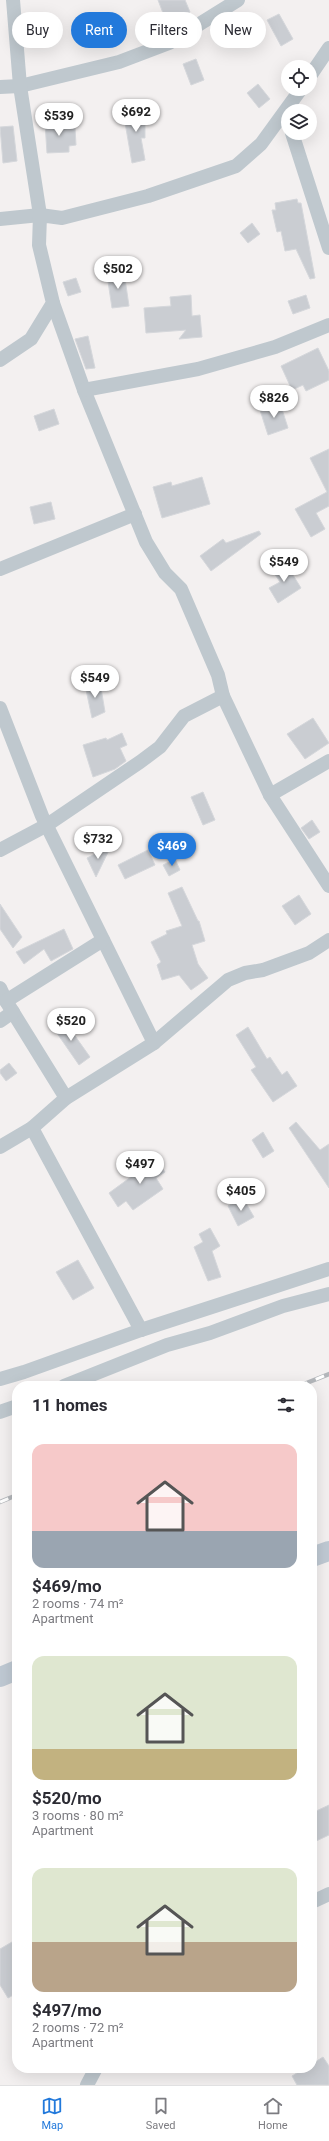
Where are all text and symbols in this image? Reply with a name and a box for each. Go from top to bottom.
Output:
chip: Buy [12,12,63,48]
chip: Rent [71,12,127,48]
chip: Filters [135,12,202,48]
chip: New [210,12,266,48]
map controls [281,60,317,140]
button: locate [281,60,317,96]
pin: $692 [112,99,160,133]
pin: $539 [35,103,83,137]
text: $692 [121,104,151,119]
button: layers [281,104,317,140]
text: $539 [44,108,74,123]
pin: $502 [94,256,142,290]
text: $502 [103,261,133,276]
pin: $826 [250,385,298,419]
text: $826 [259,390,289,405]
pin: $549 [260,549,308,583]
text: $549 [269,554,299,569]
pin: $549 [71,665,119,699]
text: $549 [80,670,110,685]
pin: $732 [74,826,122,860]
text: $732 [83,831,113,846]
pin: $469 [148,833,196,867]
text: $469 [157,838,187,853]
pin: $520 [47,1008,95,1042]
text: $520 [56,1013,86,1028]
pin: $497 [116,1151,164,1185]
text: $497 [125,1156,155,1171]
pin: $405 [217,1178,265,1212]
text: $405 [226,1183,256,1198]
icon: filters [275,1394,297,1416]
text: 11 homes [32,1395,108,1415]
icon: home [129,1470,201,1542]
text: $469/mo [32,1576,102,1596]
text: 2 rooms · 74 m² [32,1596,124,1611]
text: Apartment [32,1611,94,1626]
icon: home [129,1682,201,1754]
text: $520/mo [32,1788,102,1808]
text: 3 rooms · 80 m² [32,1808,124,1823]
text: Apartment [32,1823,94,1838]
icon: home [129,1894,201,1966]
text: $497/mo [32,2000,102,2020]
text: 2 rooms · 72 m² [32,2020,124,2035]
text: Apartment [32,2035,94,2050]
tab: Map [41,2095,63,2132]
tab: Saved [146,2095,176,2132]
tab: Home [258,2095,288,2132]

